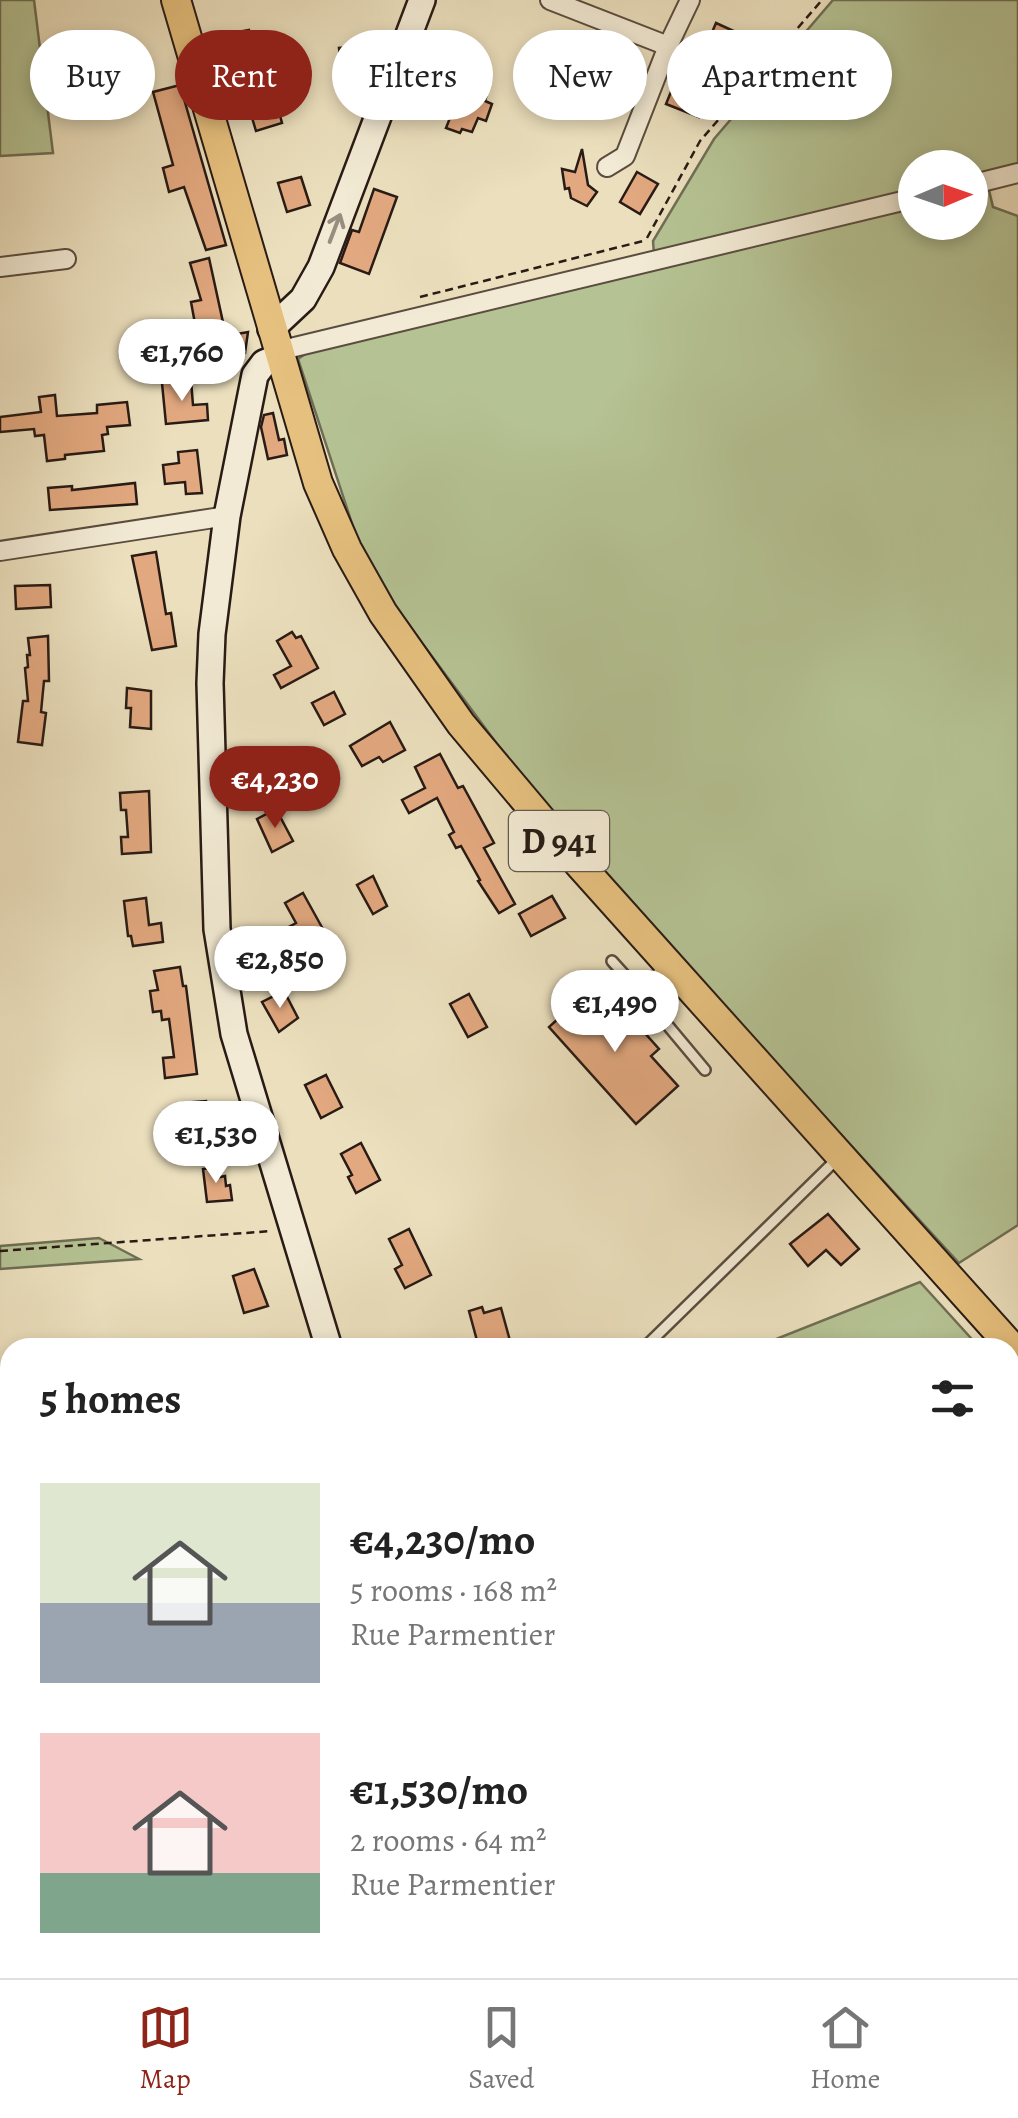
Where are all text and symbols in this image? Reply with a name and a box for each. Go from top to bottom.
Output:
chip: Buy [30,30,155,120]
chip: Rent [175,30,312,120]
chip: Filters [332,30,493,120]
chip: New [513,30,647,120]
chip: Apartment [667,30,892,120]
north arrow [898,150,988,240]
map controls [898,150,988,240]
one-way arrow [328,214,346,244]
pin: €1,760 [101,319,263,404]
text: €1,760 [140,329,224,373]
pin: €4,230 [194,746,356,831]
text: €4,230 [231,756,319,800]
road number: D 941 [509,811,609,871]
pin: €2,850 [199,926,361,1011]
text: €2,850 [236,936,324,980]
pin: €1,490 [534,970,696,1055]
text: €1,490 [573,980,657,1024]
pin: €1,530 [135,1101,297,1186]
text: €1,530 [175,1111,257,1155]
text: 5 homes [40,1370,181,1427]
icon: filters [925,1371,980,1426]
text: €4,230/mo [350,1511,535,1568]
icon: home [120,1523,240,1643]
text: 5 rooms · 168 m² [350,1568,557,1612]
text: Rue Parmentier [350,1612,555,1656]
text: €1,530/mo [350,1761,528,1818]
icon: home [120,1773,240,1893]
text: 2 rooms · 64 m² [350,1818,547,1862]
text: Rue Parmentier [350,1862,555,1906]
tab: Map [138,2000,193,2098]
tab: Saved [468,2000,535,2098]
tab: Home [810,2000,880,2098]

